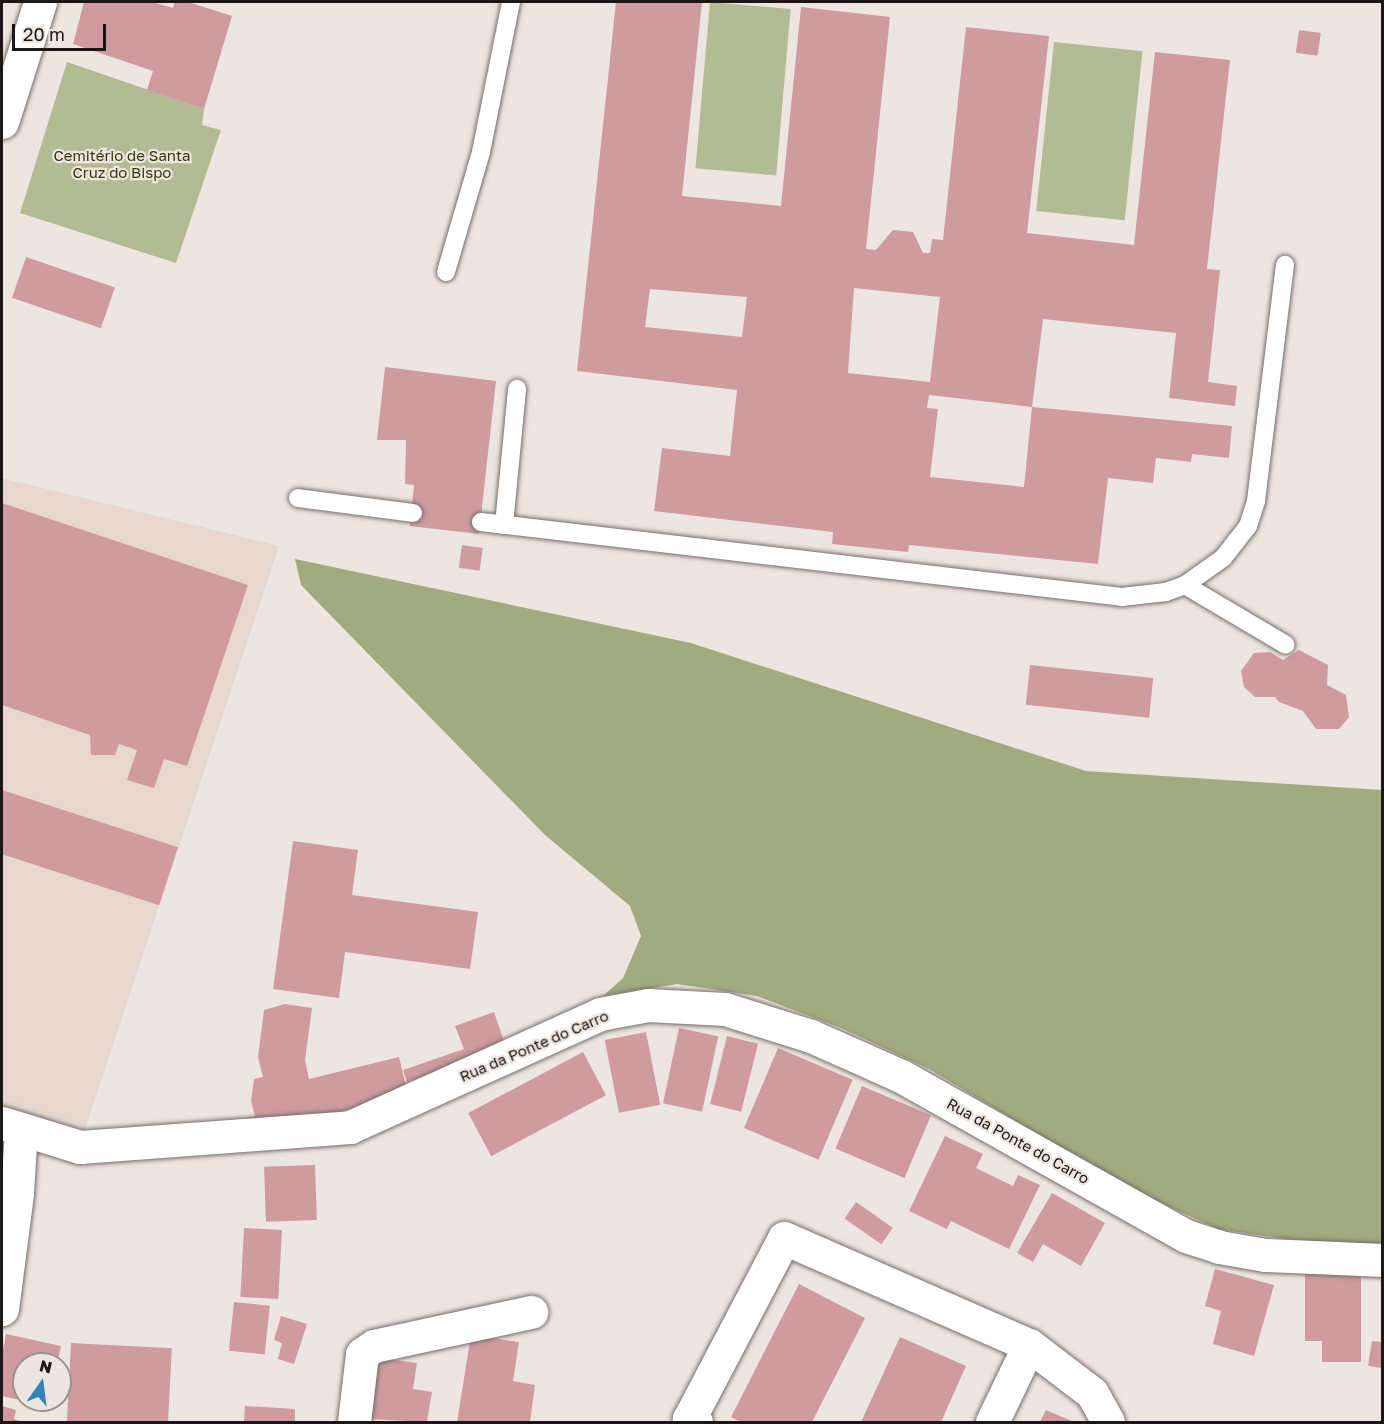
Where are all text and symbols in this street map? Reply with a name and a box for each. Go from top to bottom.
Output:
scale bar [15,12,110,50]
text: 20 m [23,23,65,45]
park label: Cemitério de Santa Cruz do Bispo [54,146,190,181]
street label: Rua da Ponte do Carro [457,1006,611,1086]
street label: Rua da Ponte do Carro [944,1094,1092,1188]
north arrow [12,1352,72,1412]
text: N [38,1355,54,1378]

